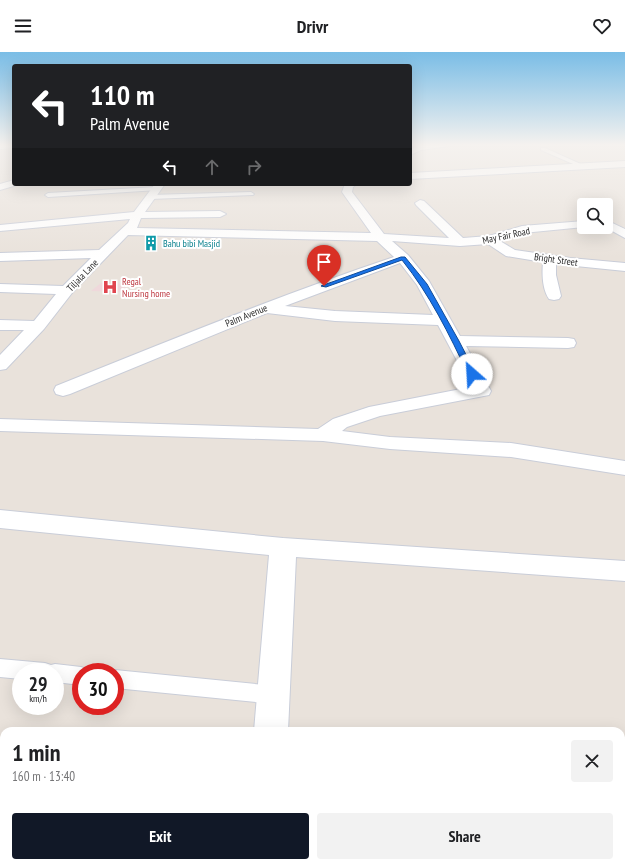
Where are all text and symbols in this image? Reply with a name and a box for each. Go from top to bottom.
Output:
icon: menu [12,15,34,37]
text: Drivr [297,15,328,38]
icon: heart [591,15,613,37]
text: 110 m [90,76,154,113]
icon: left [24,80,76,132]
text: Palm Avenue [90,112,170,135]
icon: left [159,156,181,178]
icon: ahead [201,156,223,178]
icon: right [243,156,265,178]
map controls [577,198,613,234]
button: search [577,198,613,234]
street label: May Fair Road [481,224,531,247]
building icon: Bahu bibi Masjid [142,234,160,252]
place label: Bahu bibi Masjid [163,237,220,250]
pin [307,245,341,286]
street label: Bright Street [533,250,579,269]
icon: arrive [313,251,335,273]
street label: Tiljala Lane [64,256,101,294]
place label: Regal Nursing home [122,275,170,300]
hospital icon: Regal Nursing home [101,278,119,296]
street label: Palm Avenue [223,301,269,330]
position arrow [451,353,493,395]
speed limit sign: 30 [72,663,124,715]
text: 29 [28,671,48,697]
text: km/h [29,692,47,705]
text: 1 min [12,737,60,768]
button: close [571,740,613,782]
text: 160 m · 13:40 [12,768,75,785]
button: Exit [12,813,309,859]
button: Share [317,813,613,859]

